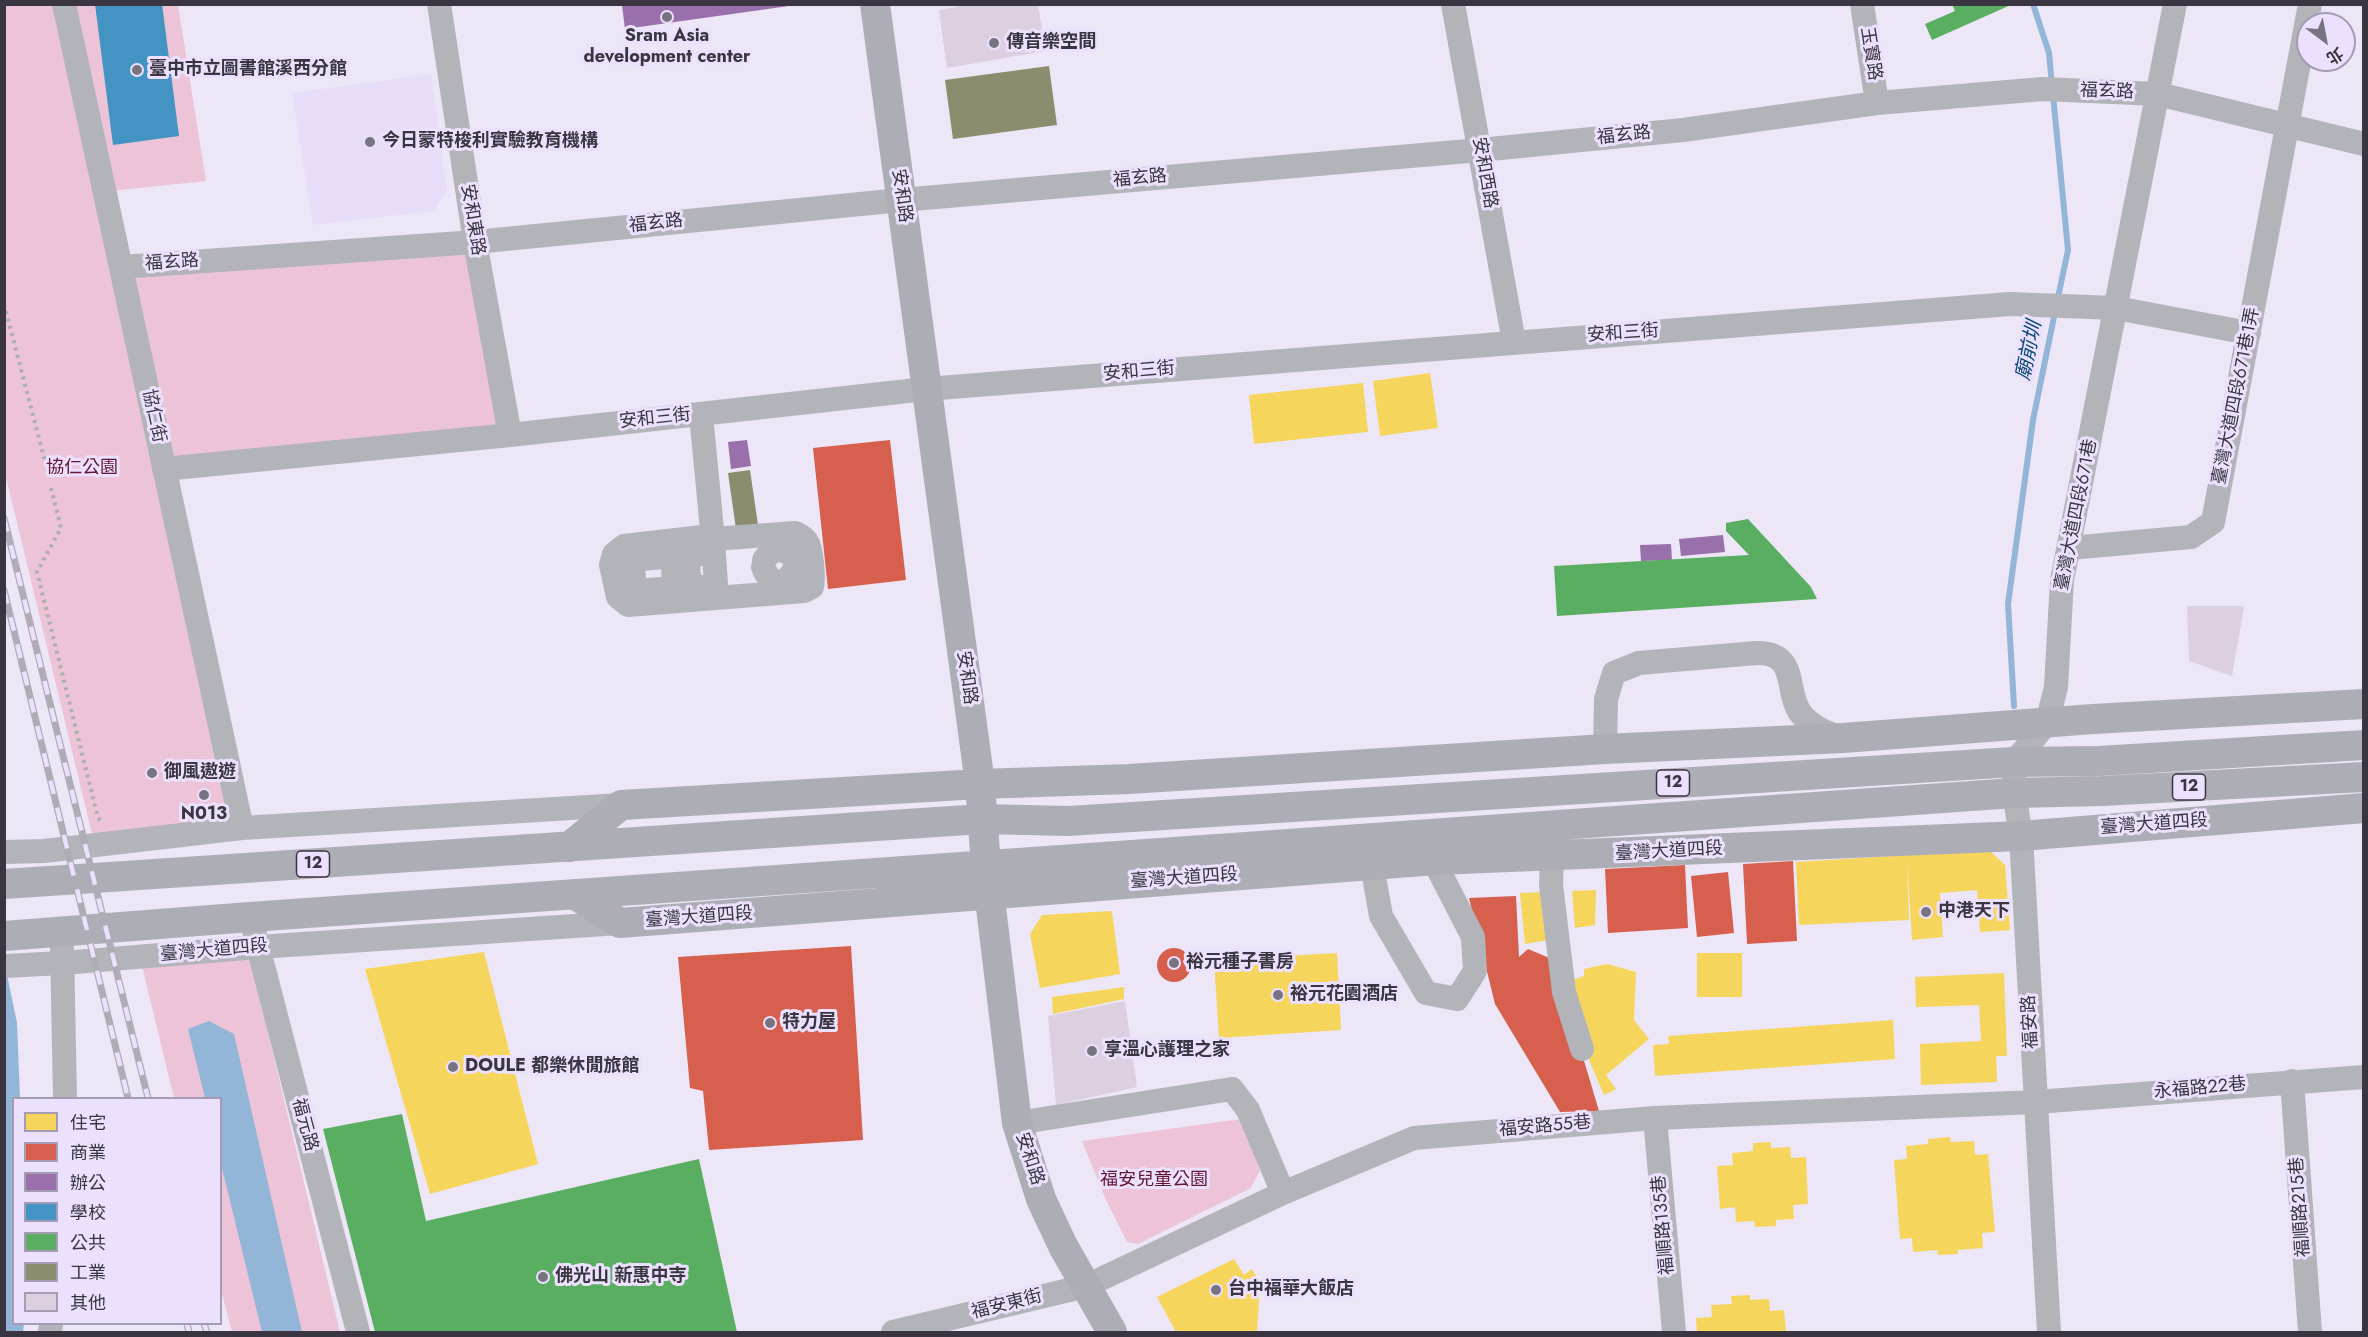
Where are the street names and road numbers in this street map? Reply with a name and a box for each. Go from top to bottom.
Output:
street label: 玉寶路 [1855,26,1885,82]
street label: 福玄路 [2080,80,2134,104]
street label: 福玄路 [1596,122,1652,150]
street label: 安和西路 [1467,136,1501,210]
street label: 福玄路 [1112,166,1168,192]
street label: 安和路 [887,168,915,224]
street label: 安和東路 [456,183,488,257]
street label: 福玄路 [628,210,684,238]
street label: 福玄路 [144,250,200,276]
street label: 臺灣大道四段671巷1弄 [2209,306,2265,486]
street label: 安和三街 [1586,321,1660,347]
street label: 安和三街 [1102,358,1176,386]
street label: 協仁街 [137,387,169,445]
street label: 安和三街 [618,404,692,434]
street label: 臺灣大道四段671巷 [2052,437,2102,593]
street label: 安和路 [952,650,980,706]
road number: 12 [1656,770,1690,796]
road number: 12 [2172,774,2206,800]
street label: 臺灣大道四段 [2099,810,2209,840]
street label: 臺灣大道四段 [1615,838,1723,866]
road number: 12 [296,851,330,877]
street label: 臺灣大道四段 [1129,864,1239,894]
street label: 臺灣大道四段 [644,903,754,933]
street label: 臺灣大道四段 [159,936,269,966]
street label: 福安路 [2019,994,2043,1050]
street label: 永福路22巷 [2153,1074,2247,1104]
street label: 福元路 [287,1096,321,1154]
street label: 福安路55巷 [1498,1112,1592,1142]
street label: 安和路 [1010,1130,1048,1188]
street label: 福順路215巷 [2287,1156,2315,1258]
street label: 福順路135巷 [1649,1174,1679,1276]
street label: 福安東街 [969,1286,1045,1324]

